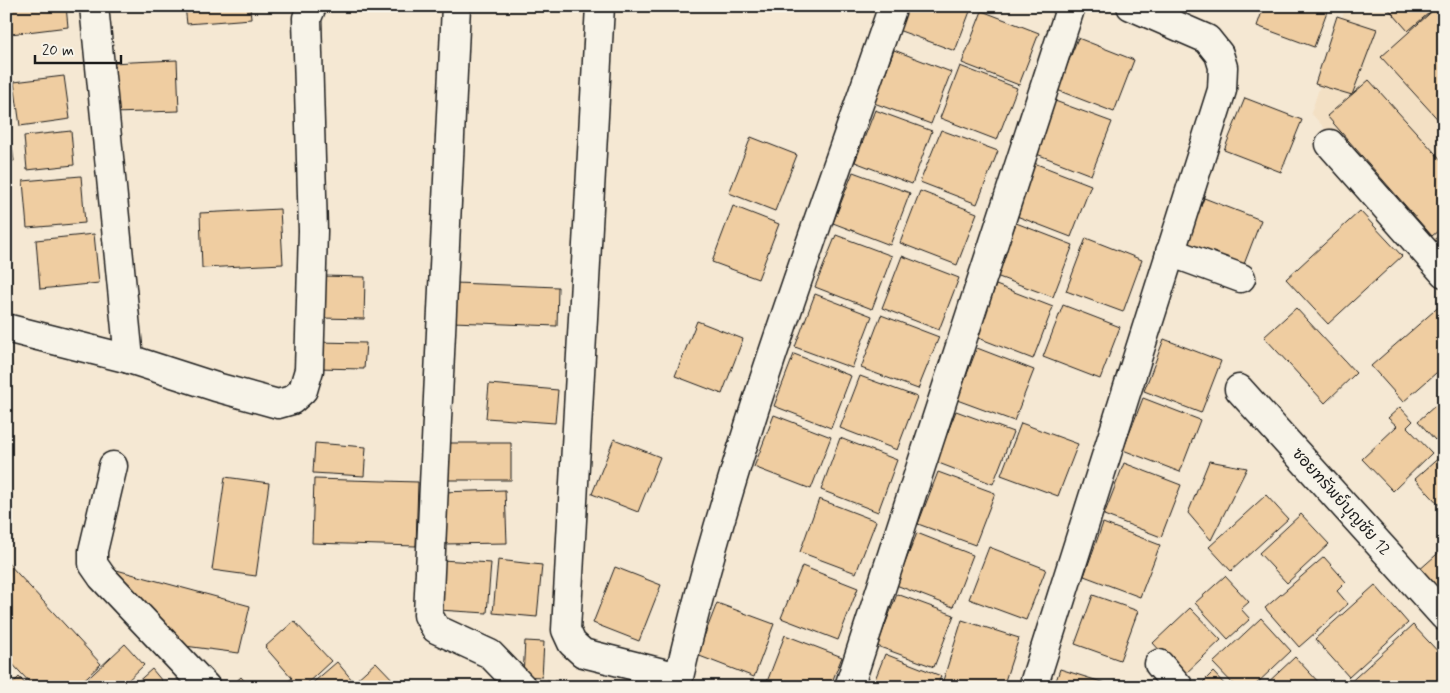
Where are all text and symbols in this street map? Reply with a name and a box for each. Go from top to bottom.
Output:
scale bar [35,32,121,64]
text: 20 m [42,41,74,61]
street label: ซอยทรัพย์บุญชัย 12 [1286,442,1396,561]

